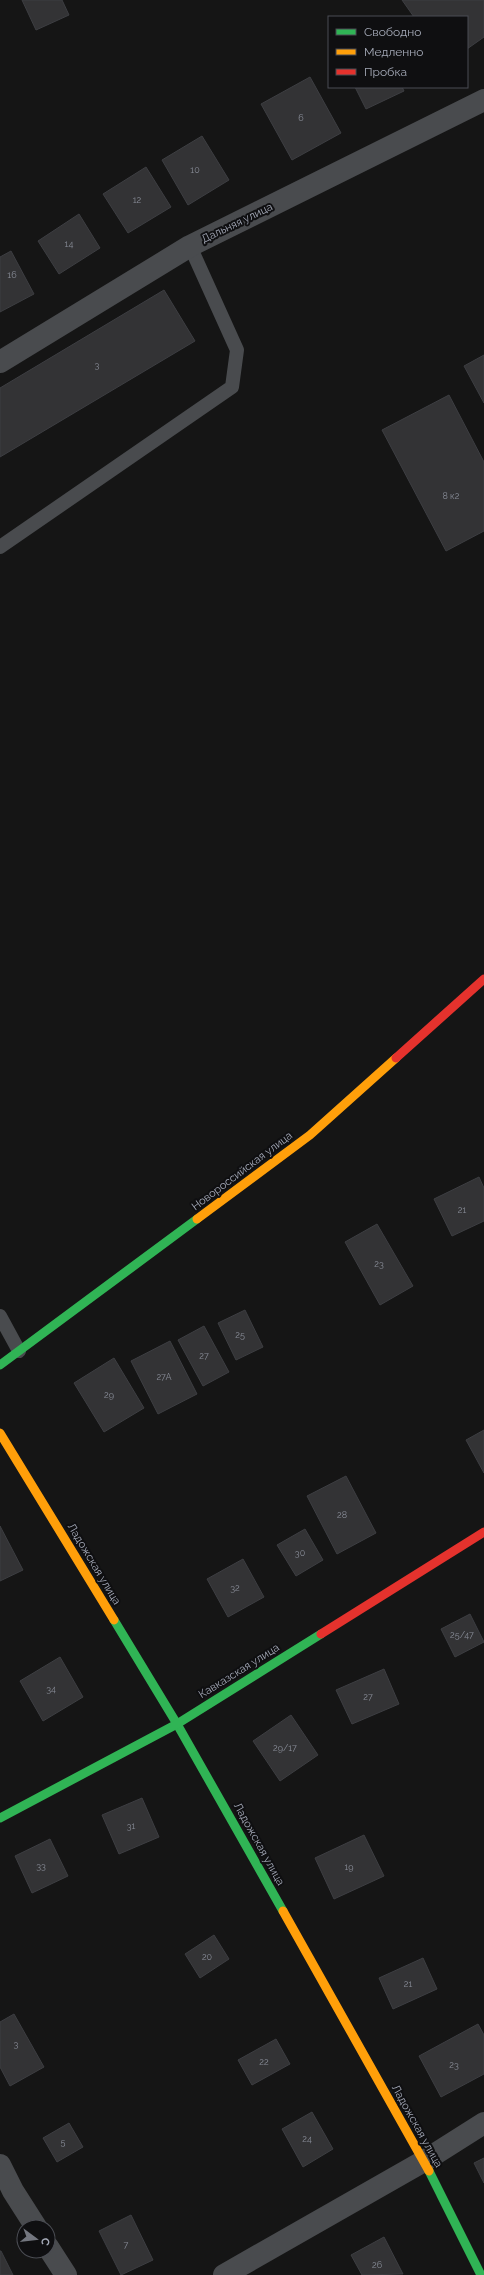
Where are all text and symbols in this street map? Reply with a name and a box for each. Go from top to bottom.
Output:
legend [328,16,468,88]
text: Свободно [364,25,421,39]
text: Медленно [364,45,423,59]
text: Пробка [364,65,407,79]
house number: 6 [298,113,304,123]
house number: 10 [190,165,200,175]
house number: 12 [133,195,142,205]
street label: Дальняя улица [199,200,275,246]
house number: 14 [65,239,73,249]
house number: 16 [7,270,17,280]
house number: 3 [95,360,100,370]
house number: 8 к2 [442,491,460,501]
street label: Новороссийская улица [189,1129,295,1213]
house number: 21 [458,1205,466,1215]
house number: 23 [374,1259,384,1269]
house number: 25 [235,1330,245,1340]
house number: 27 [199,1351,209,1361]
house number: 27А [156,1372,172,1382]
house number: 29 [104,1390,114,1400]
house number: 28 [337,1510,347,1520]
street label: Ладожская улица [65,1521,123,1607]
house number: 30 [295,1548,306,1558]
house number: 32 [230,1583,240,1593]
house number: 25/47 [450,1630,474,1640]
street label: Кавказская улица [196,1641,282,1701]
house number: 34 [46,1684,56,1694]
house number: 27 [363,1692,373,1702]
house number: 29/17 [273,1743,297,1753]
street label: Ладожская улица [231,1800,287,1888]
house number: 31 [127,1821,135,1831]
house number: 33 [36,1861,46,1871]
house number: 19 [344,1862,354,1872]
house number: 20 [202,1952,213,1962]
house number: 21 [404,1979,412,1989]
house number: 3 [14,2039,19,2049]
house number: 22 [259,2057,269,2067]
house number: 23 [449,2060,459,2070]
street label: Ладожская улица [389,2082,445,2170]
house number: 24 [302,2134,312,2144]
house number: 5 [61,2137,66,2147]
north arrow [16,2219,56,2259]
text: С [38,2236,52,2247]
house number: 7 [124,2240,129,2250]
house number: 26 [372,2260,383,2270]

